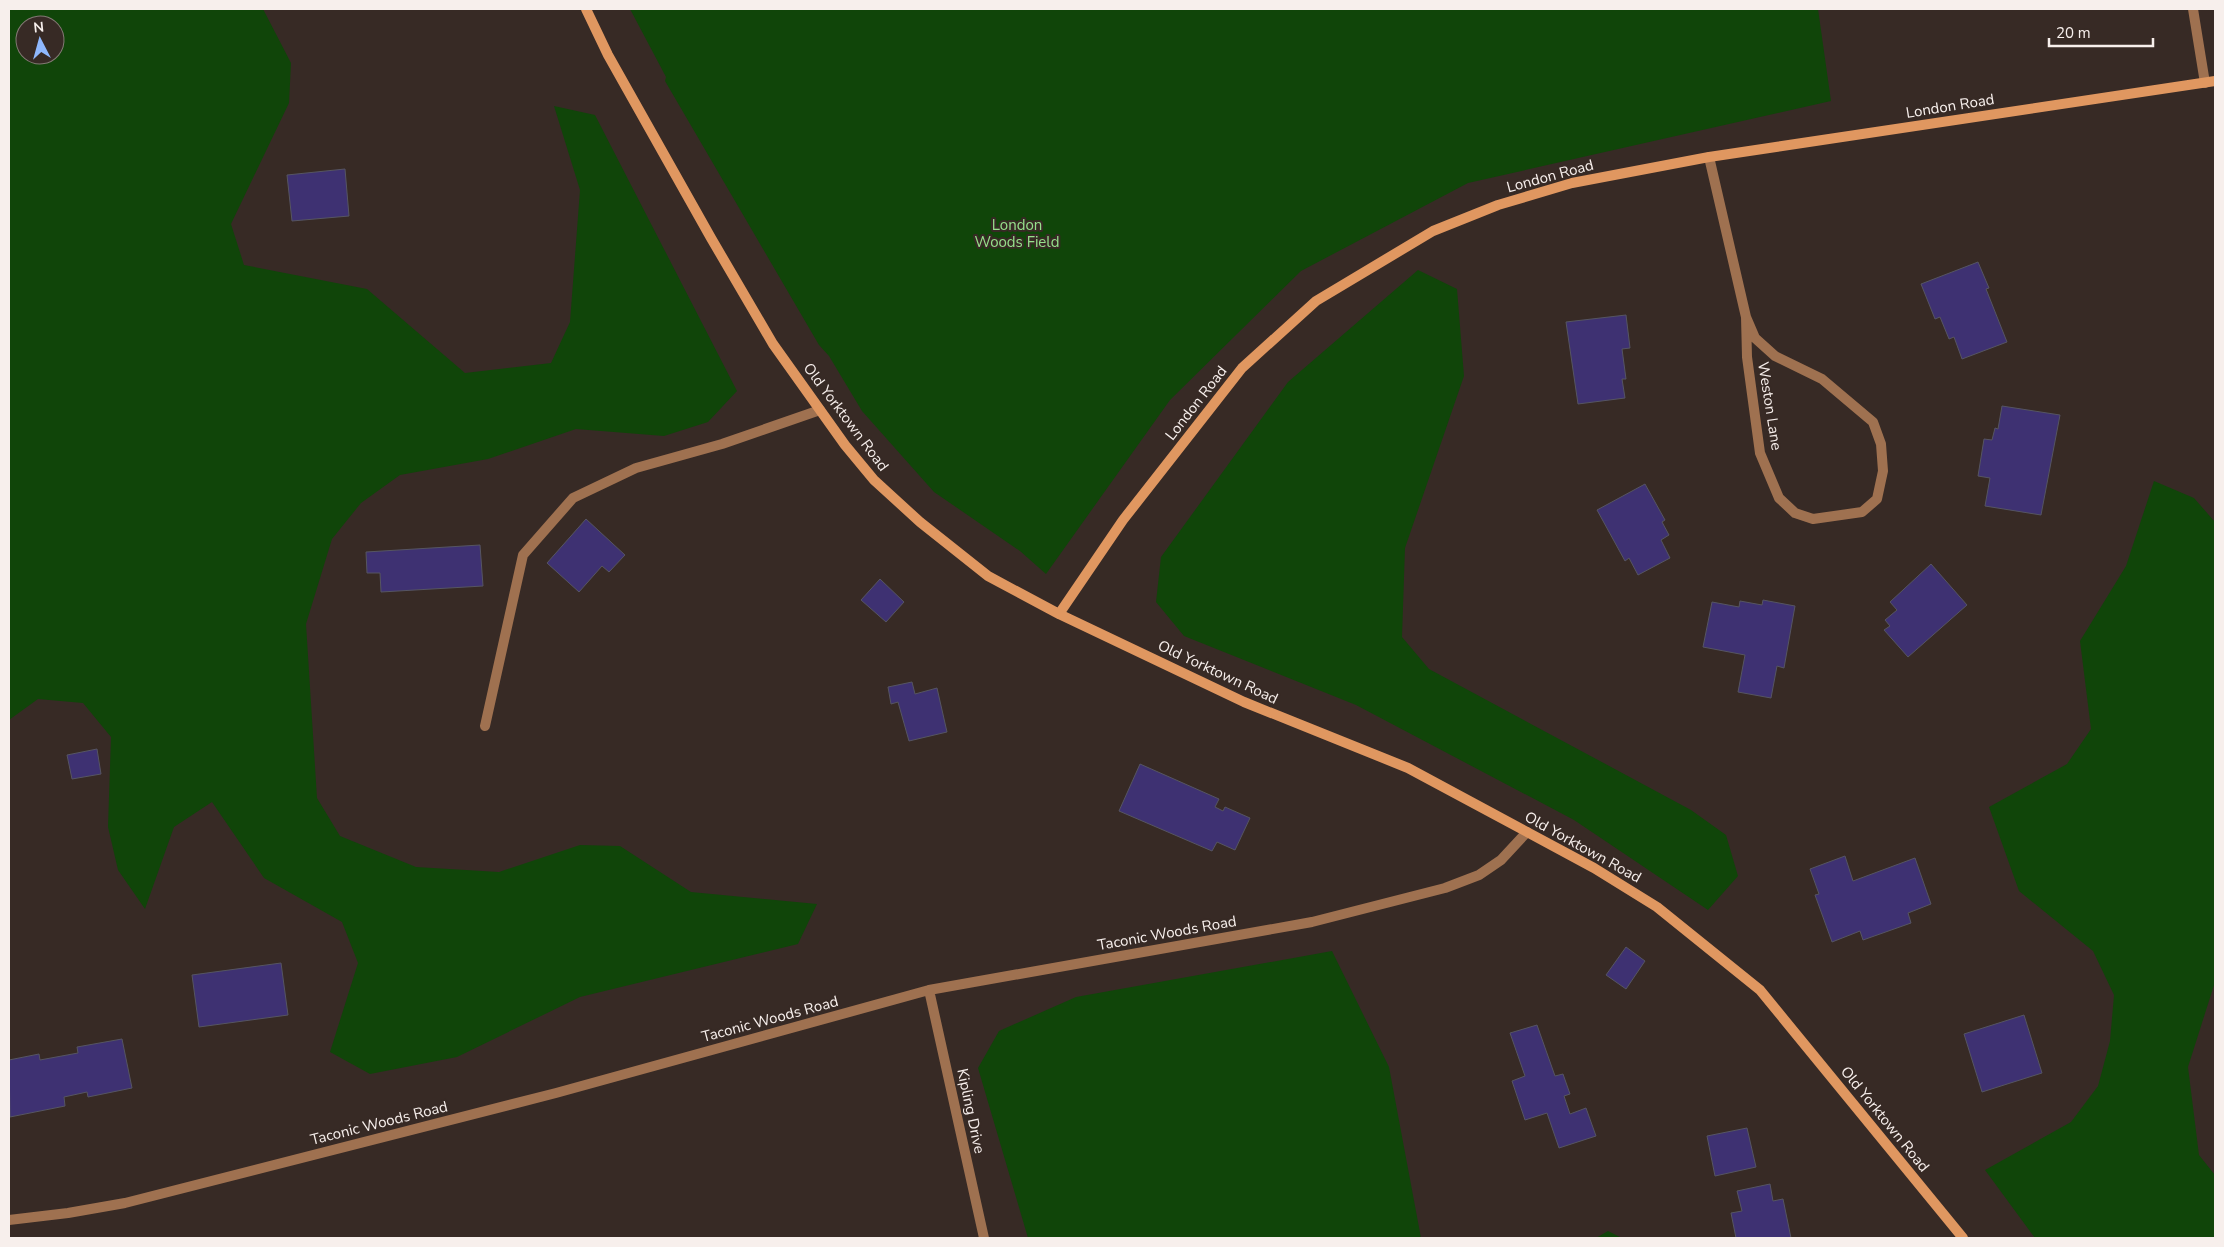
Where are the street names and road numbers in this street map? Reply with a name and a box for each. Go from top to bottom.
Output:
street label: London Road [1904,89,1996,123]
street label: London Road [1504,155,1596,197]
street label: Old Yorktown Road [799,359,893,475]
street label: Weston Lane [1753,360,1787,452]
street label: London Road [1161,362,1231,444]
street label: Old Yorktown Road [1155,635,1281,709]
street label: Old Yorktown Road [1521,807,1645,887]
street label: Taconic Woods Road [1096,911,1238,955]
street label: Taconic Woods Road [699,991,841,1047]
street label: Old Yorktown Road [1836,1062,1934,1176]
street label: Kipling Drive [952,1067,990,1155]
street label: Taconic Woods Road [308,1096,450,1150]

